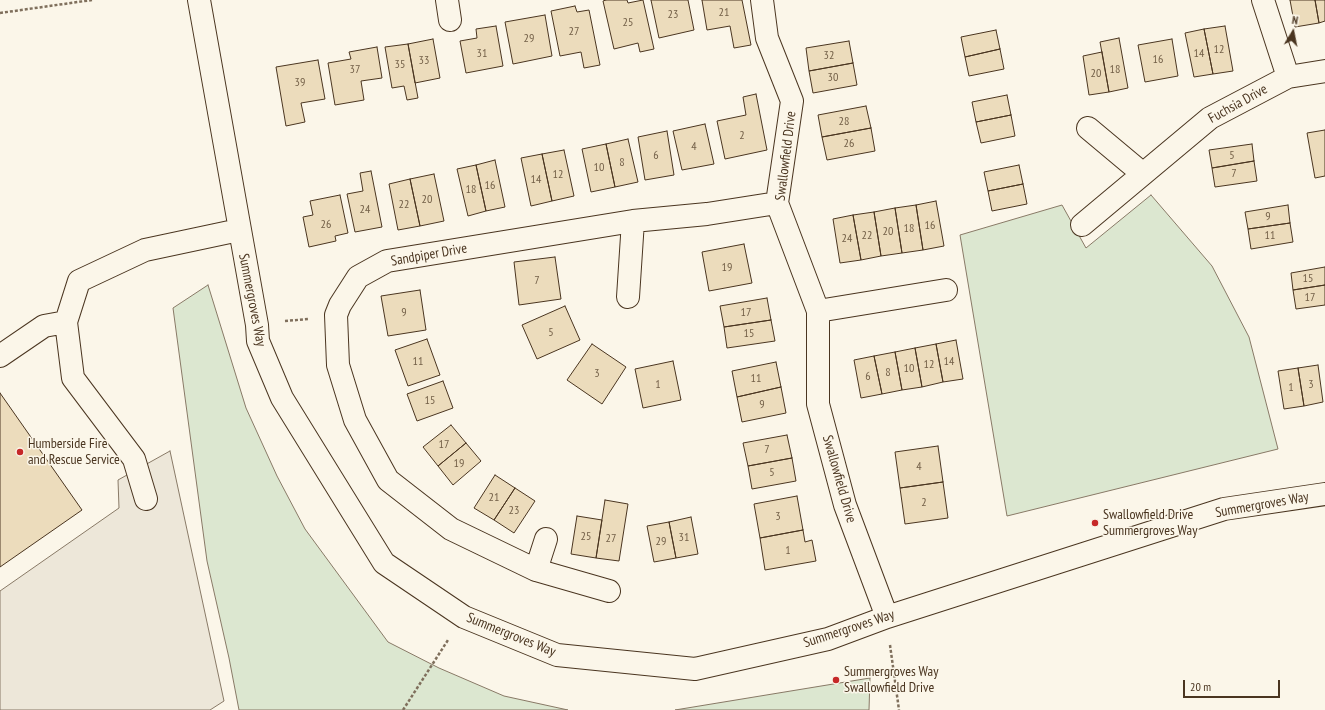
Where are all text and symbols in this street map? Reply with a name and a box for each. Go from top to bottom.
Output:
house number: 21 [719,6,729,20]
house number: 23 [668,8,678,22]
north arrow [1273,12,1313,52]
text: N [1291,13,1299,28]
house number: 25 [623,16,633,30]
house number: 27 [569,25,579,39]
house number: 29 [524,32,534,46]
house number: 12 [1214,43,1224,57]
house number: 31 [477,47,487,61]
house number: 14 [1194,47,1204,61]
house number: 32 [824,49,834,63]
house number: 16 [1153,53,1163,67]
house number: 33 [419,54,429,68]
house number: 35 [395,58,405,72]
house number: 37 [350,63,360,77]
house number: 18 [1110,63,1120,77]
house number: 20 [1091,67,1101,81]
house number: 30 [828,71,838,85]
house number: 39 [295,76,305,90]
street label: Fuchsia Drive [1206,81,1270,127]
street label: Swallowfield Drive [772,110,800,202]
house number: 28 [839,115,849,129]
house number: 2 [739,129,745,143]
house number: 26 [844,137,854,151]
house number: 4 [691,140,697,154]
house number: 6 [653,149,659,163]
house number: 5 [1229,149,1235,163]
house number: 8 [619,156,625,170]
house number: 10 [594,161,604,175]
house number: 7 [1231,167,1237,181]
house number: 12 [553,168,563,182]
house number: 14 [531,173,541,187]
house number: 16 [485,179,495,193]
house number: 18 [466,183,476,197]
house number: 20 [422,193,432,207]
house number: 22 [399,198,409,212]
house number: 24 [360,203,370,217]
house number: 9 [1265,210,1271,224]
house number: 26 [321,218,331,232]
house number: 16 [925,219,935,233]
house number: 18 [904,222,914,236]
house number: 20 [883,225,893,239]
house number: 22 [862,229,872,243]
house number: 11 [1265,229,1275,243]
house number: 24 [842,232,852,246]
street label: Sandpiper Drive [390,240,468,270]
street label: Summergroves Way [235,252,269,348]
house number: 19 [722,261,732,275]
house number: 15 [1303,272,1313,286]
house number: 7 [534,274,540,288]
house number: 17 [1305,291,1315,305]
house number: 9 [401,306,407,320]
house number: 17 [741,306,751,320]
house number: 5 [548,326,554,340]
house number: 15 [744,327,754,341]
house number: 11 [413,355,423,369]
house number: 14 [944,355,954,369]
house number: 12 [924,358,934,372]
house number: 10 [904,362,914,376]
house number: 8 [885,366,891,380]
house number: 3 [594,367,600,381]
house number: 6 [865,370,871,384]
house number: 11 [751,372,761,386]
house number: 1 [655,378,661,392]
house number: 3 [1308,378,1314,392]
house number: 1 [1288,381,1294,395]
house number: 15 [425,394,435,408]
house number: 9 [759,398,765,412]
street label: Swallowfield Drive [818,433,860,525]
place label: Humberside Fire and Rescue Service [28,436,120,468]
house number: 17 [439,438,449,452]
house number: 7 [764,443,770,457]
marker: Humberside Fire and Rescue Service [15,447,25,457]
house number: 19 [454,457,464,471]
house number: 4 [916,460,922,474]
house number: 5 [769,466,775,480]
street label: Summergroves Way [1214,489,1310,521]
house number: 21 [489,491,499,505]
house number: 2 [921,496,927,510]
house number: 23 [509,504,519,518]
place label: Swallowfield Drive Summergroves Way [1103,507,1197,540]
house number: 3 [775,510,781,524]
marker: Swallowfield Drive Summergroves Way [1090,518,1100,528]
house number: 25 [581,530,591,544]
house number: 31 [679,531,689,545]
house number: 27 [606,532,616,546]
house number: 29 [656,535,666,549]
house number: 1 [785,544,791,558]
street label: Summergroves Way [802,606,896,652]
street label: Summergroves Way [464,610,558,660]
place label: Summergroves Way Swallowfield Drive [844,664,938,696]
scale bar [1185,672,1282,698]
marker: Summergroves Way Swallowfield Drive [831,675,841,685]
text: 20 m [1190,679,1211,694]

